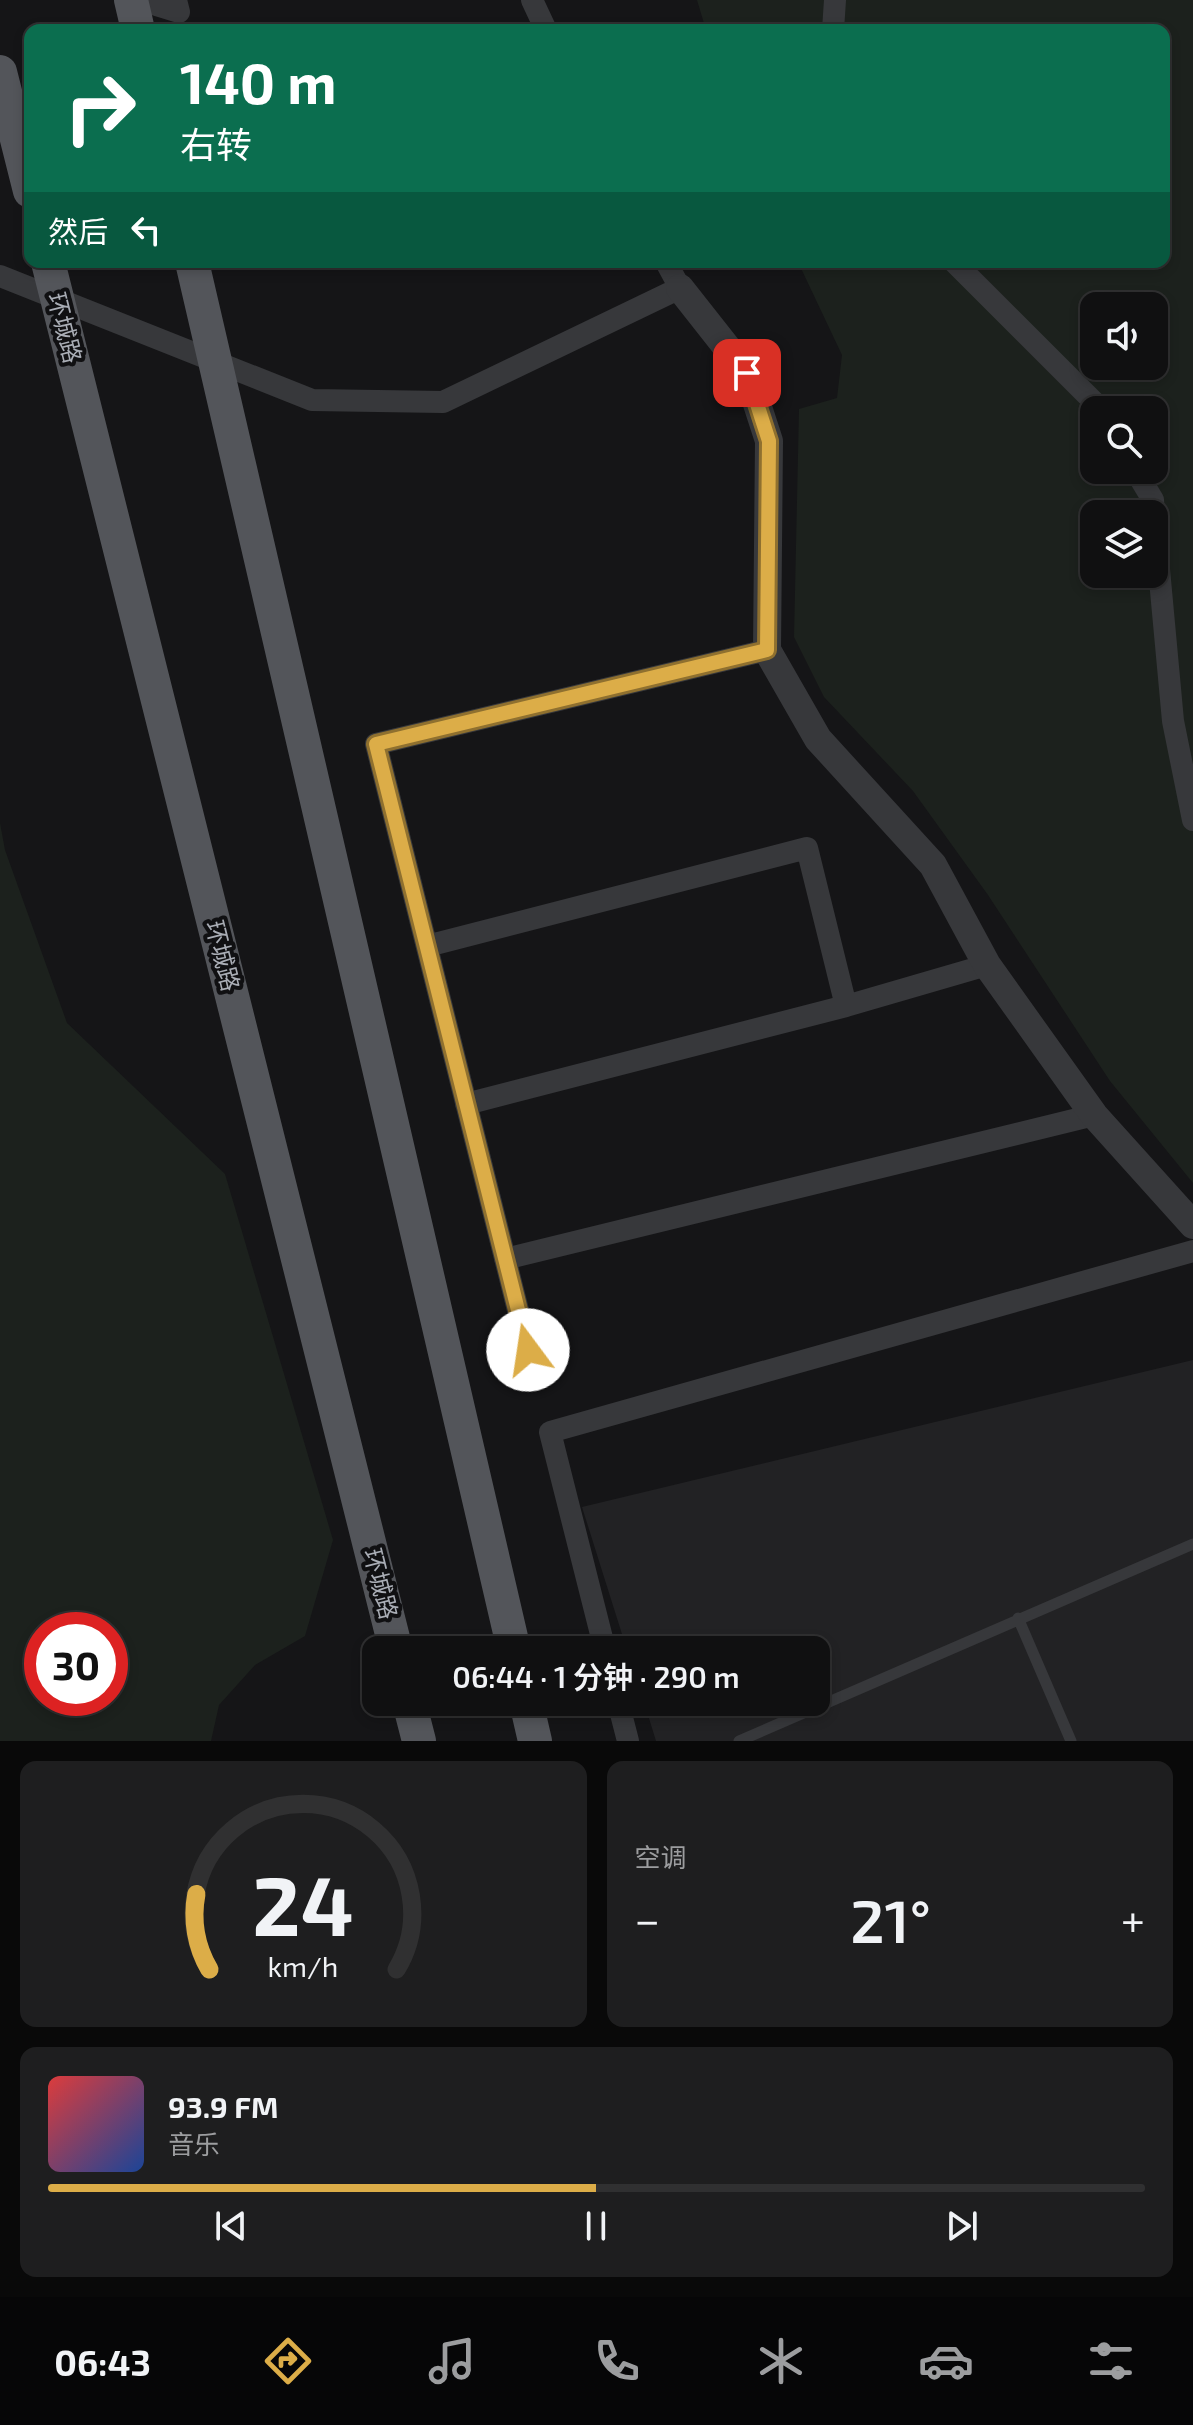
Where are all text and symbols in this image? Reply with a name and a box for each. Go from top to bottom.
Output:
text: 140 m [180,48,337,115]
icon: right [48,56,152,160]
text: 右转 [180,122,252,165]
icon: left [124,208,168,252]
text: 然后 [48,213,108,249]
street label: 环城路 [43,289,88,366]
map controls [1080,292,1168,588]
button: sound [1080,292,1168,380]
pin [713,339,781,407]
icon: arrive [725,351,769,395]
button: search [1080,396,1168,484]
button: layers [1080,500,1168,588]
street label: 环城路 [201,917,246,994]
position arrow [486,1308,570,1392]
street label: 环城路 [359,1545,404,1622]
speed limit sign: 30 [24,1612,128,1716]
text: 06:44 · 1 分钟 · 290 m [452,1658,740,1694]
text: 空调 [635,1841,687,1872]
text: 24 [253,1853,354,1953]
text: 21° [850,1883,931,1955]
text: − [635,1892,660,1945]
text: + [1121,1892,1145,1945]
text: km/h [268,1948,339,1983]
text: 93.9 FM [168,2088,278,2124]
text: 音乐 [168,2128,220,2159]
icon: previous [209,2204,253,2248]
icon: pause [574,2204,618,2248]
icon: next [940,2204,984,2248]
icon: directions [260,2333,316,2389]
icon: music [424,2333,480,2389]
icon: phone [589,2333,645,2389]
icon: climate [753,2333,809,2389]
icon: car [918,2333,974,2389]
icon: filters [1083,2333,1139,2389]
text: 06:43 [54,2340,151,2383]

